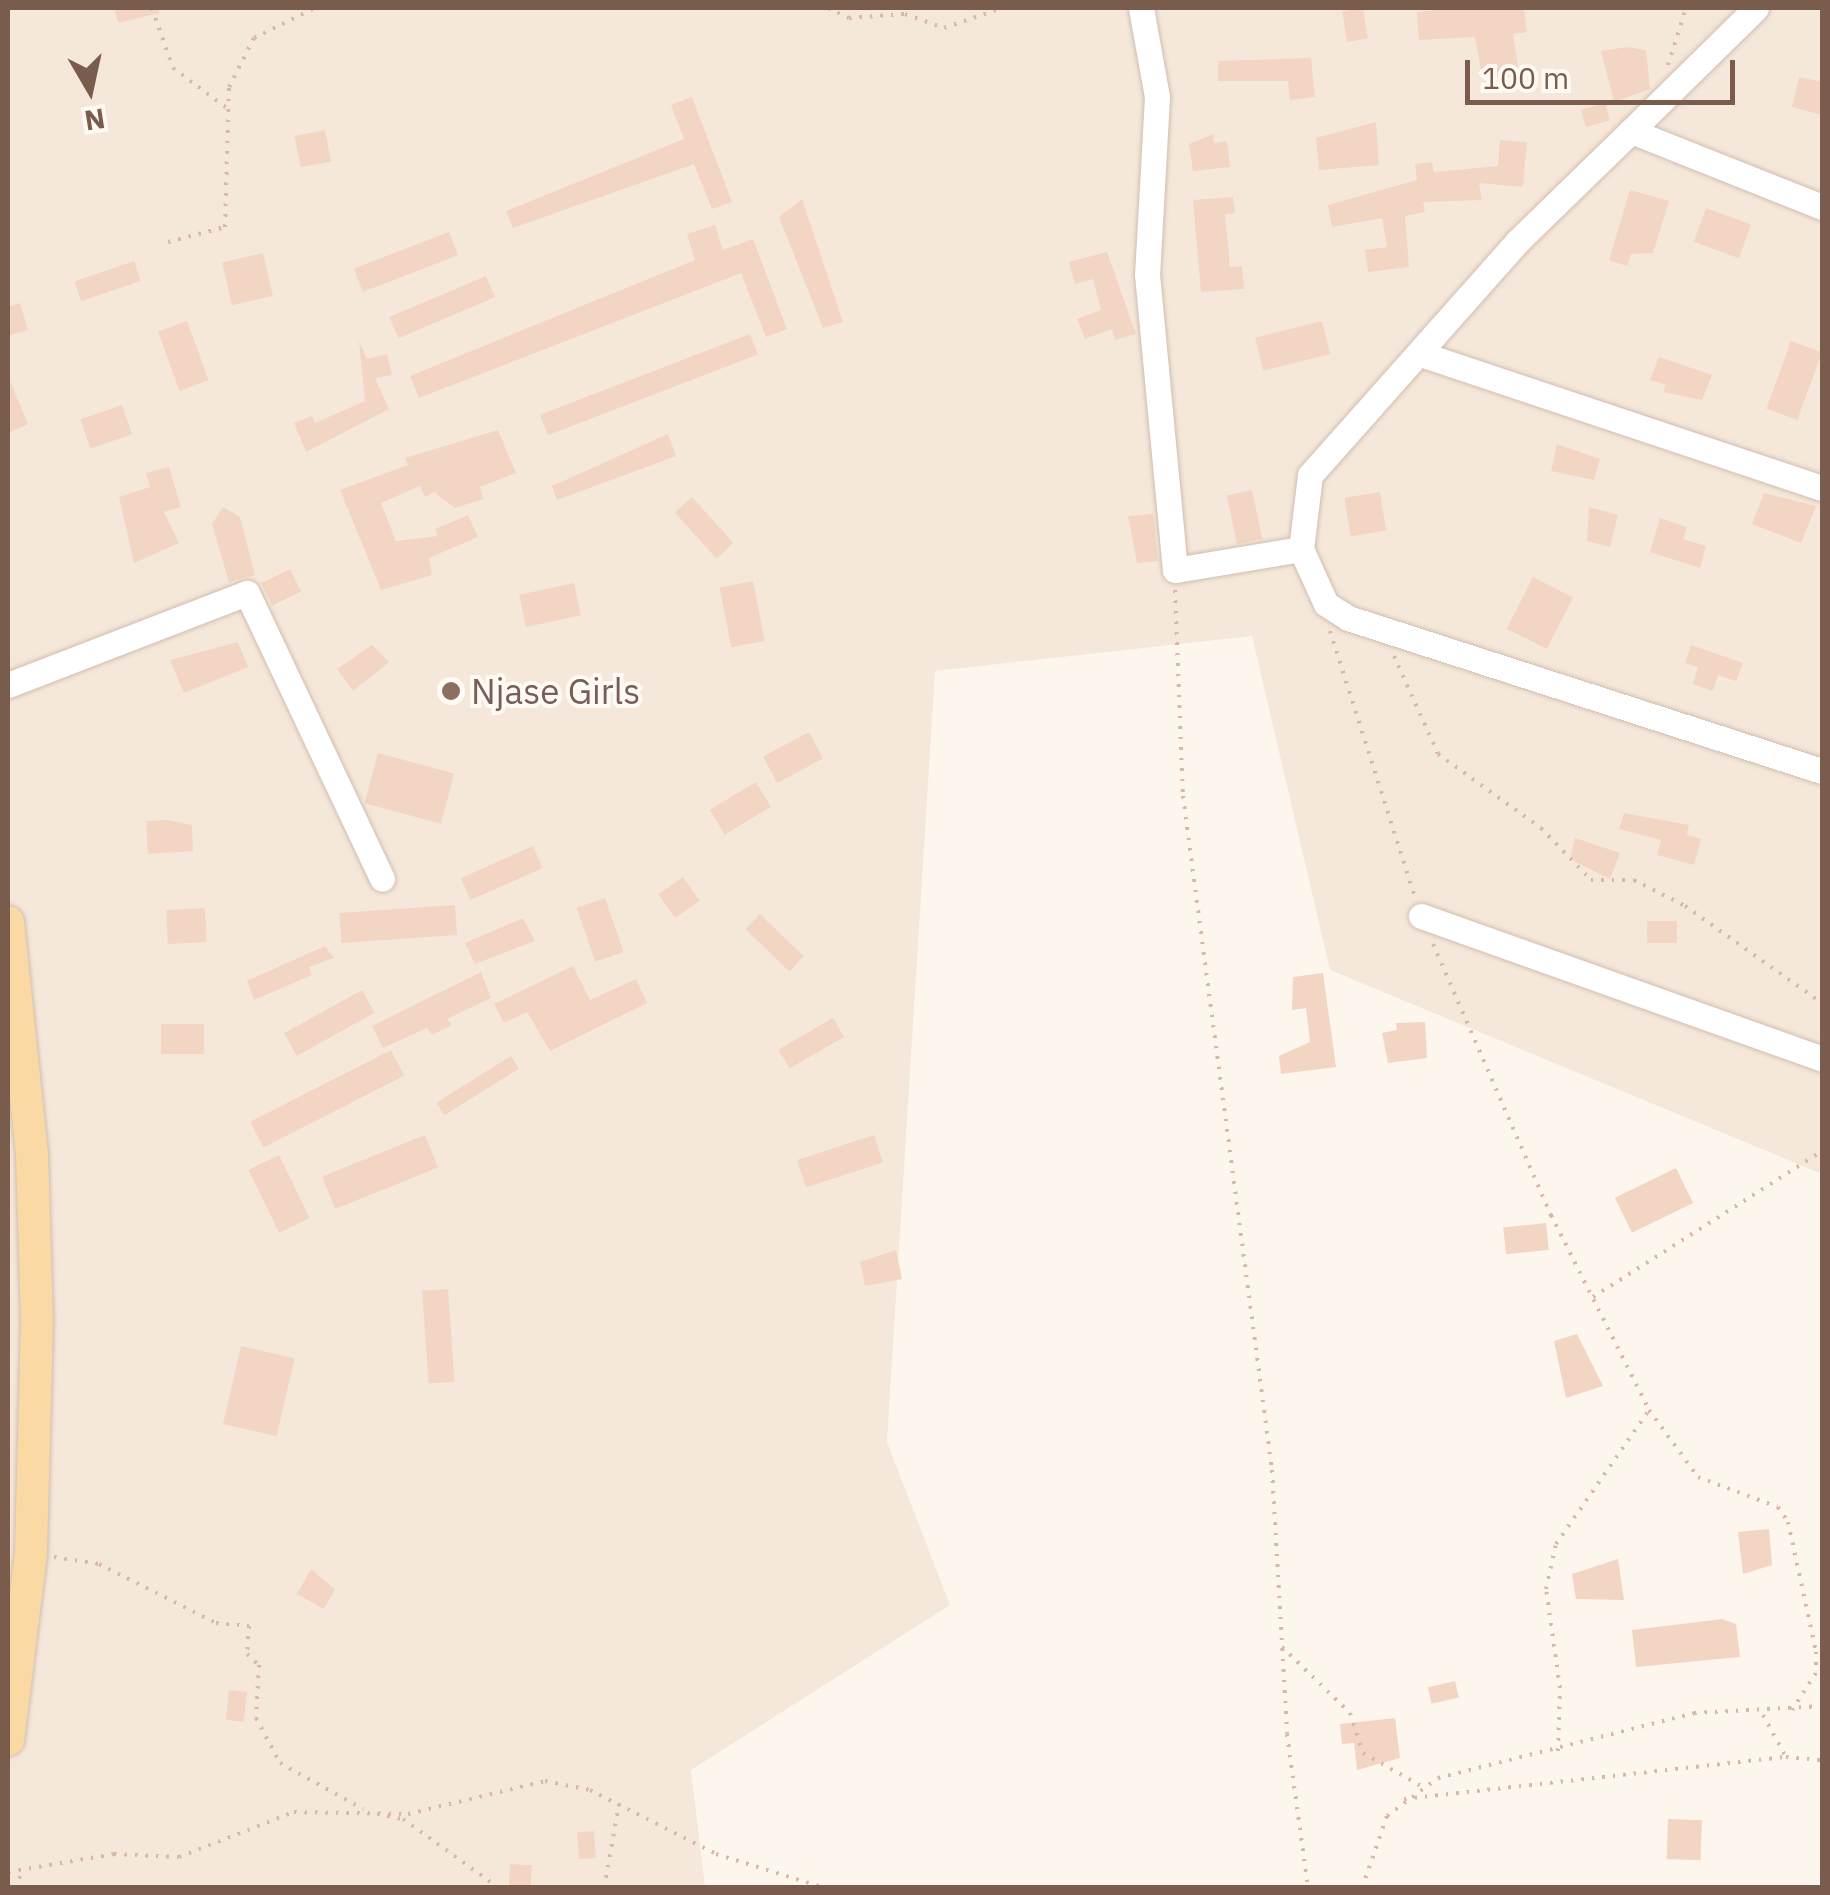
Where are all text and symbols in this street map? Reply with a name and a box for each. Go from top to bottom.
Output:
north arrow [40,40,140,140]
scale bar [1470,40,1740,102]
text: 100 m [1482,58,1569,97]
text: N [82,100,108,140]
place label: Njase Girls [471,670,640,712]
marker: Njase Girls [440,680,462,702]

